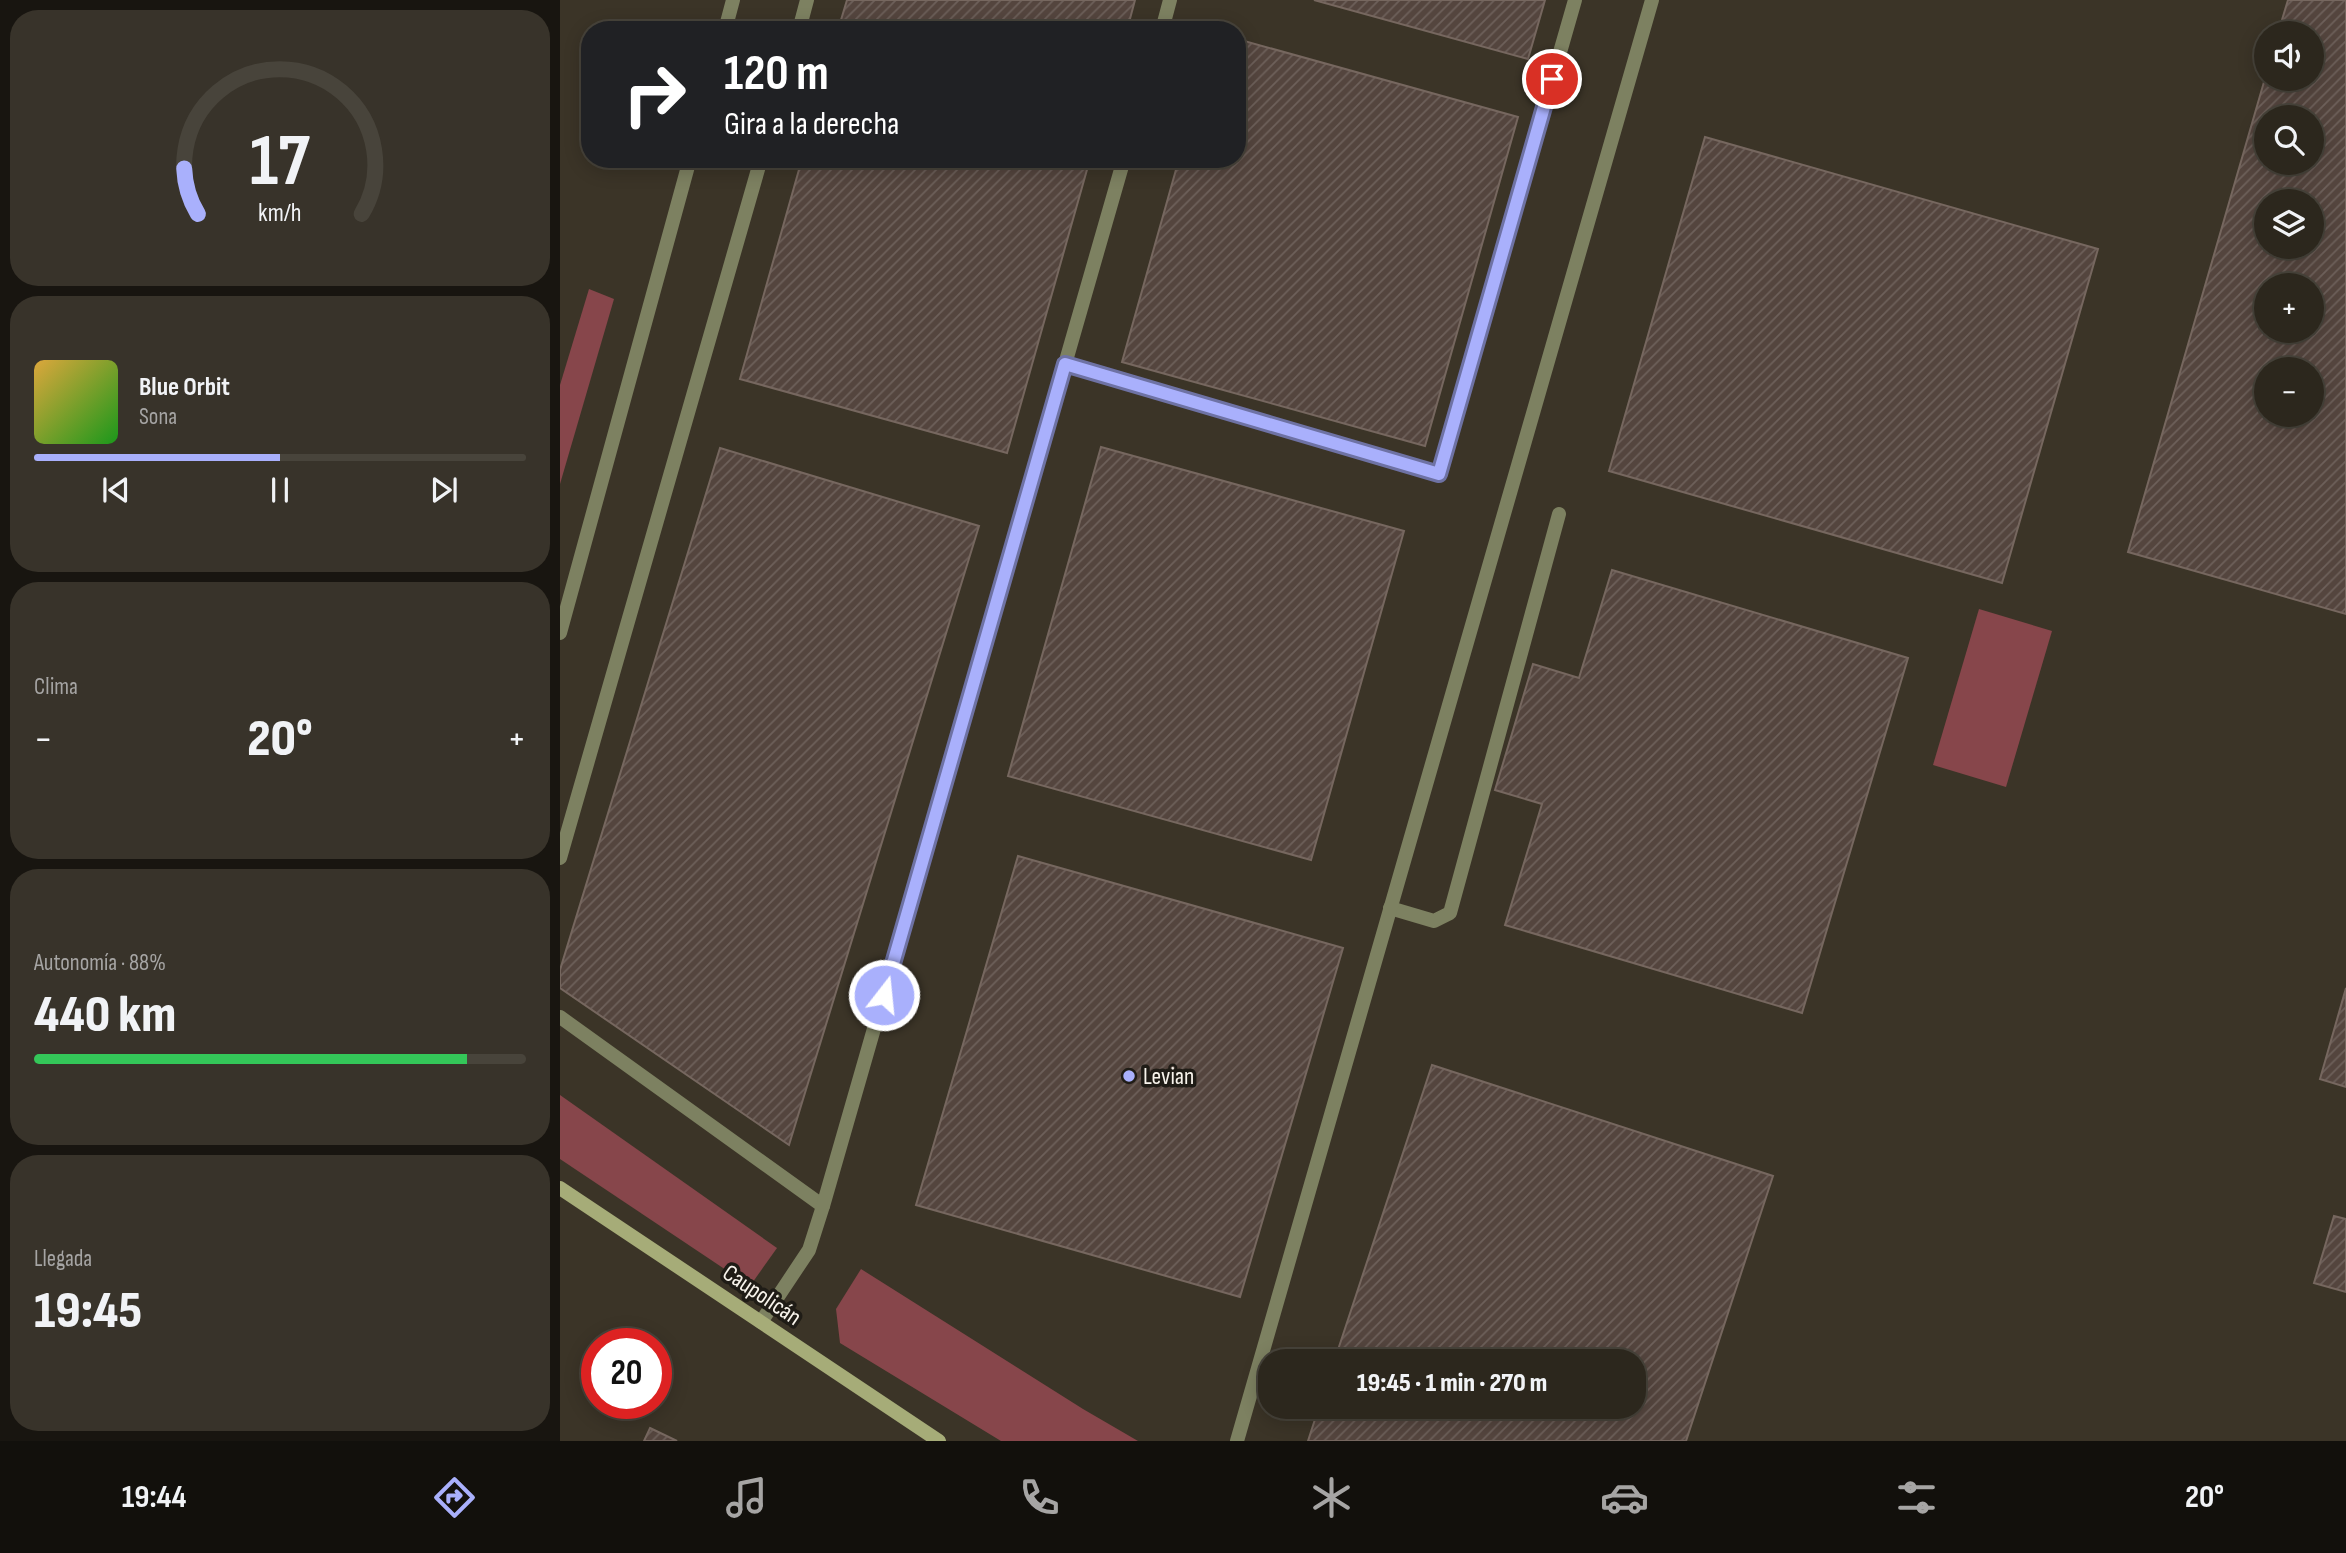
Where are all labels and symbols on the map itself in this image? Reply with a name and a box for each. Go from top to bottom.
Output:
pin [1522,49,1582,109]
position arrow [847,958,921,1032]
place label: Levian [1143,1062,1194,1091]
marker: Levian [1121,1068,1137,1084]
street label: Caupolicán [717,1258,807,1332]
speed limit sign: 20 [581,1328,672,1419]

